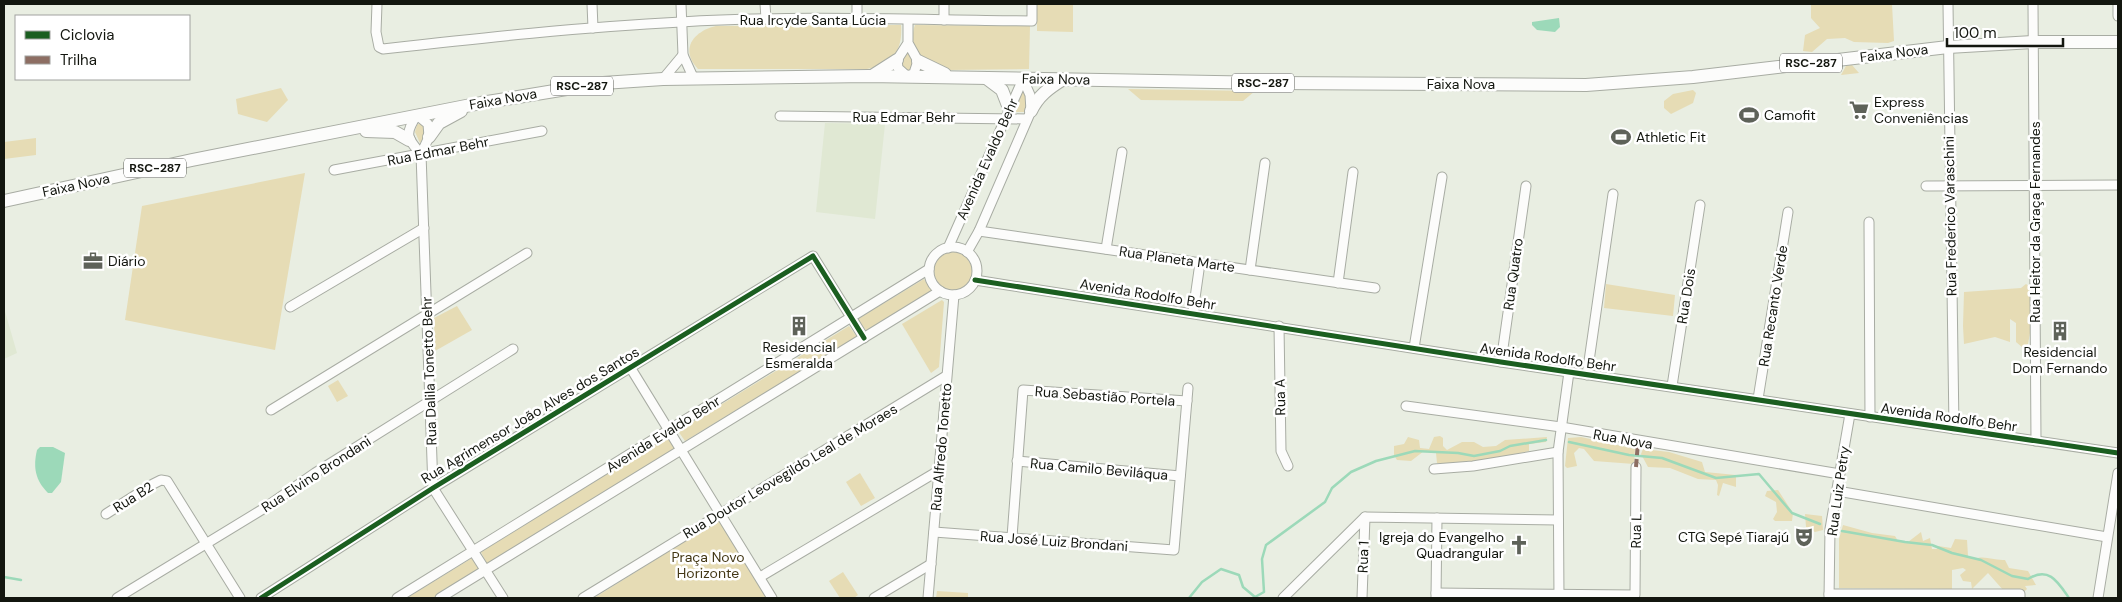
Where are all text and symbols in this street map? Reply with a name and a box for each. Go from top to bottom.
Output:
street label: Rua Ircyde Santa Lúcia [740,11,886,29]
legend [15,15,190,80]
scale bar [1947,15,2063,47]
text: 100 m [1954,23,1997,43]
text: Ciclovia [60,25,114,45]
street label: Faixa Nova [1859,40,1929,66]
text: Trilha [60,50,97,70]
road number: RSC-287 [1780,54,1842,72]
street label: Faixa Nova [1022,69,1090,89]
road number: RSC-287 [1232,74,1294,92]
street label: Faixa Nova [1427,75,1495,93]
road number: RSC-287 [551,76,613,95]
street label: Faixa Nova [468,84,538,114]
place label: Express Conveniências [1874,93,1969,127]
street label: Avenida Evaldo Behr [952,95,1022,223]
supermarket icon: Express Conveniências [1848,99,1870,121]
sports icon: Camofit [1738,104,1760,126]
place label: Camofit [1764,106,1816,124]
street label: Rua Edmar Behr [853,108,955,126]
street label: Rua Heitor da Graça Fernandes [2026,121,2044,323]
sports icon: Athletic Fit [1610,126,1632,148]
place label: Athletic Fit [1636,128,1706,146]
street label: Rua Edmar Behr [386,132,490,170]
street label: Rua Frederico Varaschini [1940,136,1960,296]
road number: RSC-287 [124,158,186,178]
street label: Faixa Nova [41,169,111,201]
street label: Rua Quatro [1499,237,1527,311]
street label: Rua Planeta Marte [1118,242,1236,276]
street label: Rua Recanto Verde [1755,244,1791,368]
office icon: Diário [82,250,104,272]
place label: Diário [108,252,145,270]
street label: Rua Dois [1673,267,1699,325]
street label: Avenida Rodolfo Behr [1079,274,1217,314]
street label: Rua Dalila Tonetto Behr [417,296,441,446]
building icon: Residencial Esmeralda [788,315,810,337]
building icon: Residencial Dom Fernando [2049,320,2071,342]
place label: Residencial Esmeralda [762,338,836,372]
street label: Avenida Rodolfo Behr [1479,339,1617,375]
street label: Rua Agrimensor João Alves dos Santos [418,343,642,487]
place label: Residencial Dom Fernando [2012,343,2108,377]
street label: Rua A [1271,378,1289,416]
street label: Rua Alfredo Tonetto [926,382,956,512]
street label: Rua Sebastião Portela [1034,382,1176,410]
street label: Avenida Evaldo Behr [603,392,723,476]
street label: Avenida Rodolfo Behr [1880,399,2018,435]
street label: Rua Doutor Leovegildo Leal de Moraes [680,400,900,542]
street label: Rua Nova [1592,425,1654,453]
street label: Rua Elvino Brondani [258,432,374,516]
street label: Rua Luiz Petry [1823,445,1853,537]
street label: Rua Camilo Beviláqua [1029,454,1169,484]
street label: Rua B2 [109,478,157,516]
street label: Rua L [1627,513,1645,549]
theatre icon: CTG Sepé Tiarajú [1793,526,1815,548]
street label: Rua José Luiz Brondani [980,527,1128,555]
place label: Igreja do Evangelho Quadrangular [1379,528,1504,562]
place label: CTG Sepé Tiarajú [1678,528,1789,546]
church icon: Igreja do Evangelho Quadrangular [1508,534,1530,556]
street label: Rua 1 [1353,541,1373,573]
park label: Praça Novo Horizonte [671,548,745,582]

